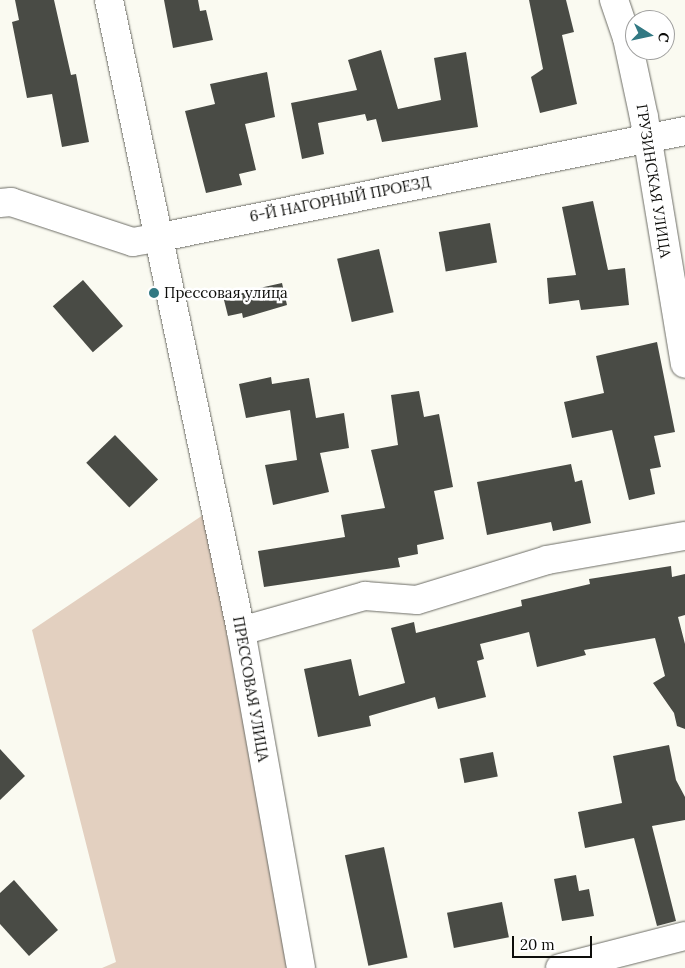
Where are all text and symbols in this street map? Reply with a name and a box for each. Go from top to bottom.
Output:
north arrow [625,10,675,60]
text: С [654,31,673,44]
street label: ГРУЗИНСКАЯ УЛИЦА [633,103,675,259]
street label: 6-Й НАГОРНЫЙ ПРОЕЗД [248,173,432,225]
place label: Прессовая улица [164,284,288,302]
marker: Прессовая улица [148,287,160,299]
street label: ПРЕССОВАЯ УЛИЦА [229,615,273,763]
scale bar [515,926,595,958]
text: 20 m [520,935,555,954]

